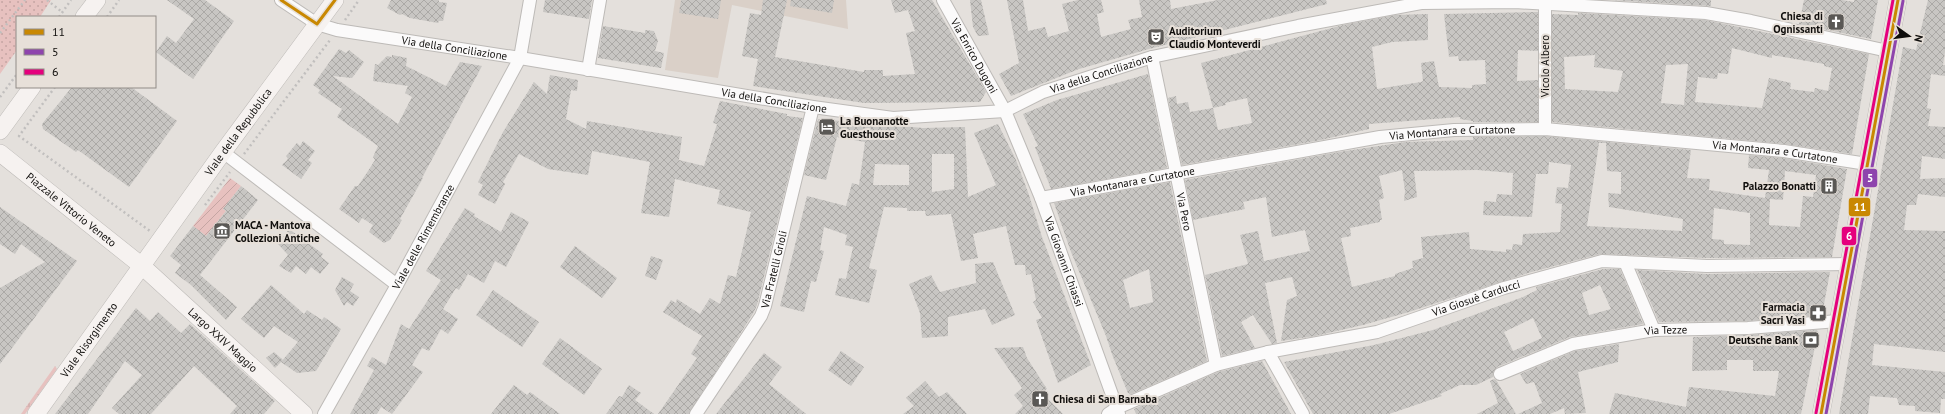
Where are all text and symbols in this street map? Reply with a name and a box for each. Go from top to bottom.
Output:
place label: Chiesa di Ognissanti [1773,9,1823,36]
church icon: Chiesa di Ognissanti [1826,12,1846,32]
street label: Via Enrico Dugoni [947,15,1001,96]
legend [16,16,156,88]
north arrow [1889,16,1929,56]
text: 11 [52,24,65,39]
place label: Auditorium Claudio Monteverdi [1169,24,1261,51]
theatre icon: Auditorium Claudio Monteverdi [1146,27,1166,47]
street label: Via della Conciliazione [400,33,509,63]
text: N [1911,33,1926,44]
street label: Vicolo Albero [1538,35,1552,98]
text: 5 [52,44,59,59]
street label: Via della Conciliazione [1047,50,1155,97]
text: 6 [52,64,59,79]
street label: Viale della Repubblica [201,85,275,179]
street label: Via della Conciliazione [719,85,828,116]
place label: La Buonanotte Guesthouse [840,114,909,141]
hotel icon: La Buonanotte Guesthouse [817,117,837,137]
street label: Via Montanara e Curtatone [1388,122,1516,143]
street label: Via Montanara e Curtatone [1711,137,1839,166]
street label: Via Montanara e Curtatone [1068,163,1196,200]
line badge: 5 [1862,168,1878,188]
street label: Piazzale Vittorio Veneto [23,170,119,250]
text: 5 [1867,171,1873,185]
building icon: Palazzo Bonatti [1819,176,1839,196]
place label: Palazzo Bonatti [1743,179,1816,193]
street label: Viale delle Rimembranze [388,182,457,293]
street label: Via Pero [1173,190,1195,232]
line badge: 11 [1848,197,1871,217]
text: 11 [1854,200,1866,214]
street label: Via Giovanni Chiassi [1041,214,1087,309]
place label: MACA - Mantova Collezioni Antiche [235,218,320,245]
museum icon: MACA - Mantova Collezioni Antiche [212,221,232,241]
line badge: 6 [1841,226,1857,246]
street label: Via Fratelli Grioli [757,229,790,311]
text: 6 [1846,229,1852,243]
street label: Via Giosuè Carducci [1429,277,1522,320]
street label: Viale Risorgimento [57,299,121,381]
place label: Farmacia Sacri Vasi [1761,300,1805,327]
pharmacy icon: Farmacia Sacri Vasi [1808,303,1828,323]
street label: Largo XXIV Maggio [185,305,261,375]
street label: Via Tezze [1642,322,1688,339]
bank icon: Deutsche Bank [1801,330,1821,350]
place label: Deutsche Bank [1728,333,1799,347]
church icon: Chiesa di San Barnaba [1030,389,1050,409]
place label: Chiesa di San Barnaba [1053,392,1157,406]

